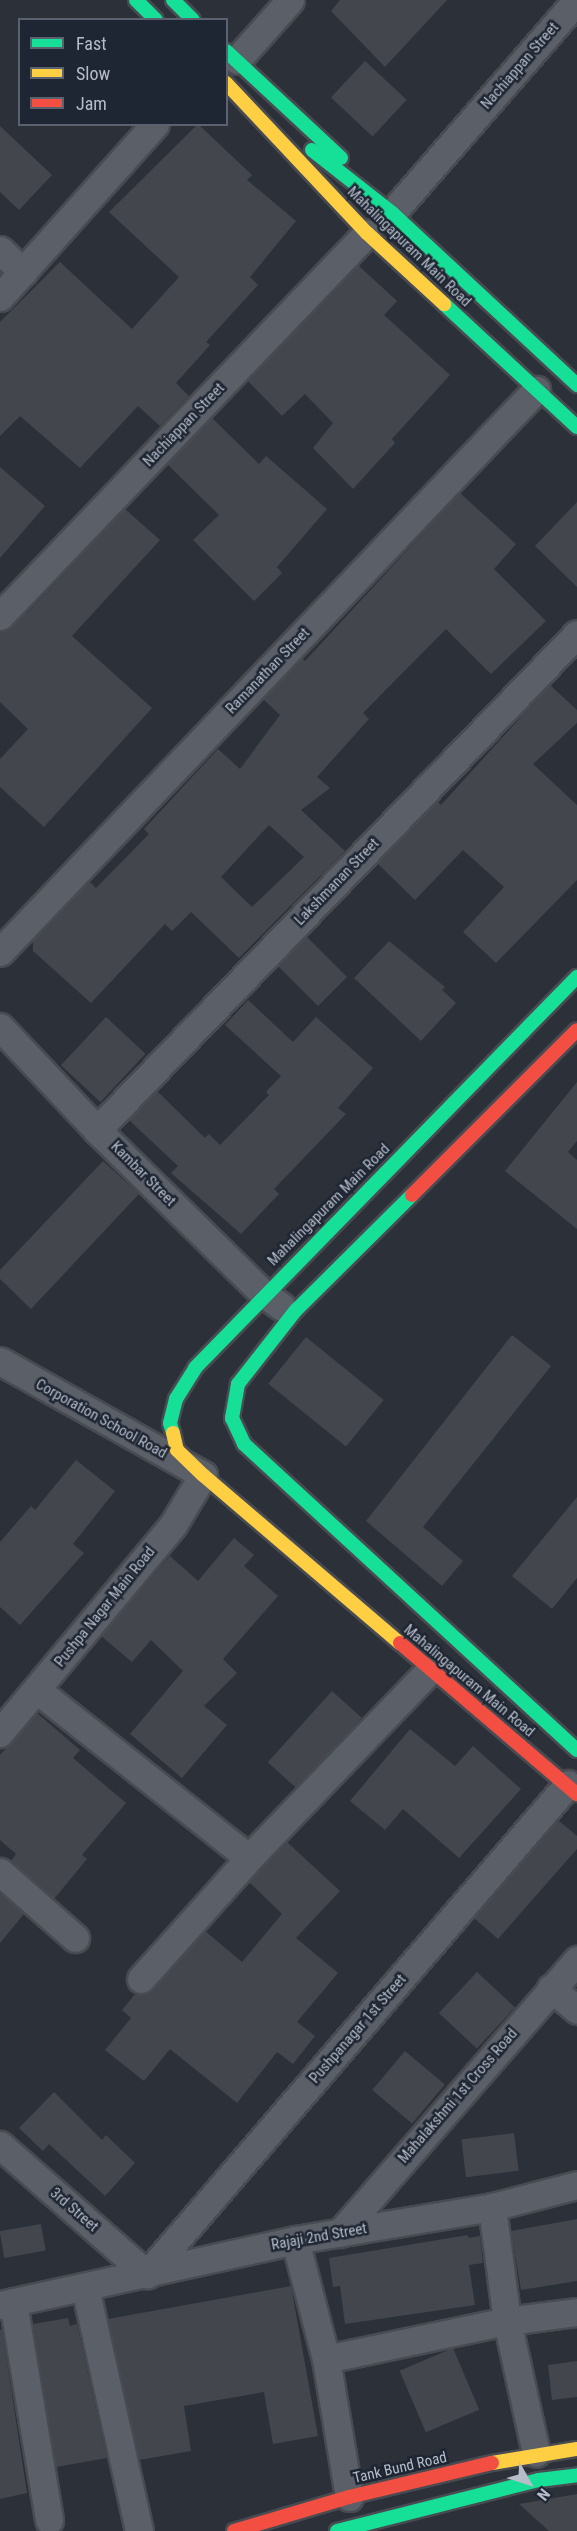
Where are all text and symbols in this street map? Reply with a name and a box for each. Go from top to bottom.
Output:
legend [18,18,228,126]
street label: Nachiappan Street [477,19,563,113]
text: Fast [76,33,107,54]
text: Slow [76,63,110,84]
text: Jam [76,93,107,114]
street label: Mahalingapuram Main Road [343,183,475,311]
street label: Nachiappan Street [140,380,228,470]
street label: Ramanathan Street [222,624,314,718]
street label: Lakshmanan Street [291,835,383,929]
street label: Kambar Street [107,1138,179,1210]
street label: Mahalingapuram Main Road [264,1140,394,1270]
street label: Corporation School Road [32,1375,170,1463]
street label: Pushpa Nagar Main Road [51,1543,159,1671]
street label: Mahalingapuram Main Road [400,1621,538,1741]
street label: Pushpanagar 1st Street [306,1971,410,2087]
street label: Mahalakshmi 1st Cross Road [395,2025,521,2167]
street label: 3rd Street [46,2184,102,2236]
street label: Rajaji 2nd Street [270,2220,368,2254]
street label: Tank Bund Road [352,2449,448,2487]
north arrow [499,2453,559,2513]
text: N [533,2485,554,2504]

